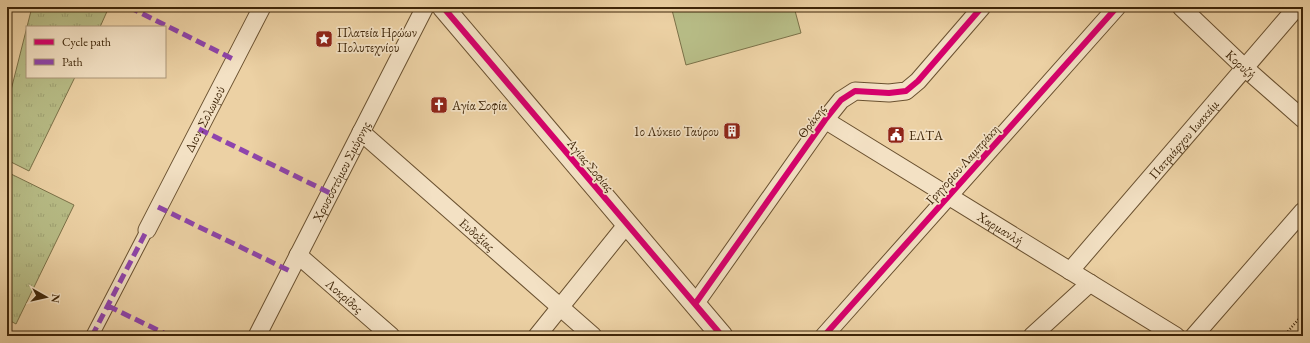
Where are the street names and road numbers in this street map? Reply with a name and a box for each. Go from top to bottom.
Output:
street label: Κορυζή [1222,46,1260,83]
street label: Διον. Σολωμού [181,83,229,155]
street label: Πατριάρχου Ιωακείμ [1145,96,1223,183]
street label: Θράκης [793,101,830,142]
street label: Χρυσοστόμου Σμύρνης [308,118,375,226]
street label: Γρηγορίου Λαμπράκη [922,121,1003,208]
street label: Αγίας Σοφίας [563,135,618,196]
street label: Χαρμανλή [973,207,1026,249]
street label: Ευδοξίας [456,214,499,255]
street label: Λοκρίδος [321,275,367,317]

